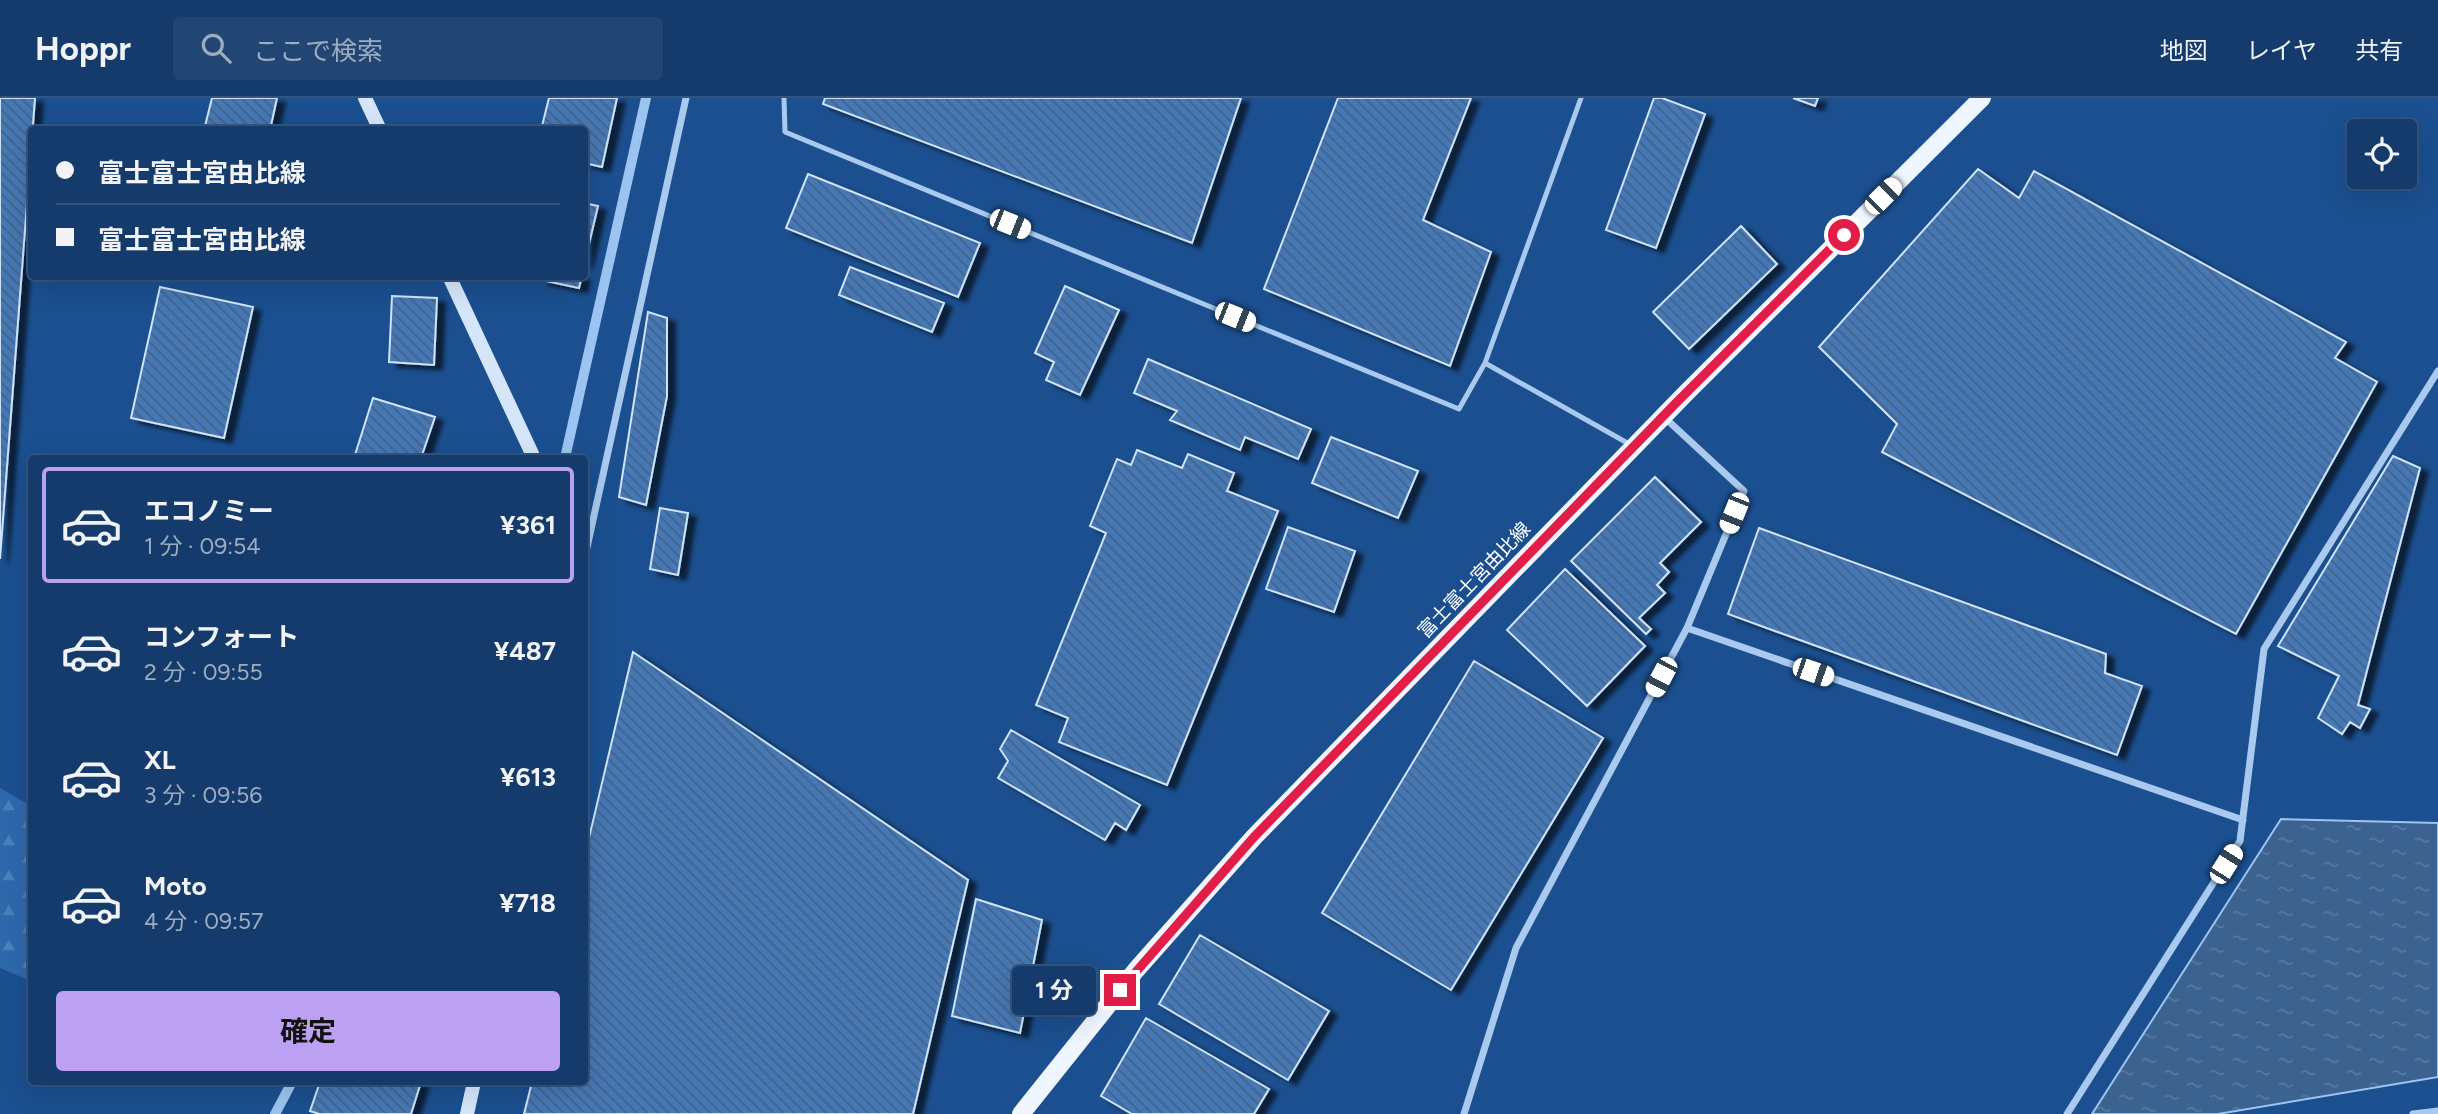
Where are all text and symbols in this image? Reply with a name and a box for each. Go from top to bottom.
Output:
search box [173,17,663,80]
text: Hoppr [35,29,131,68]
icon: search [197,29,235,67]
text: ここで検索 [253,35,383,67]
text: 地図 [2160,36,2208,65]
text: レイヤ [2246,36,2317,65]
text: 共有 [2355,36,2403,65]
map controls [2347,119,2417,189]
button: locate [2347,119,2417,189]
text: 富士富士宮由比線 [98,157,306,189]
car [1861,174,1906,218]
car [987,206,1034,242]
route start [1828,219,1860,251]
text: 富士富士宮由比線 [98,224,306,256]
car [1212,299,1259,335]
car [1717,490,1752,536]
icon: car [60,494,123,557]
text: エコノミー [144,495,274,527]
text: ¥361 [500,509,556,541]
street label: 富士富士宮由比線 [1413,517,1535,643]
text: 1 分 · 09:54 [144,532,260,560]
icon: car [60,620,123,683]
text: コンフォート [144,621,299,653]
text: ¥487 [494,635,556,667]
car [1642,654,1681,700]
car [1790,655,1837,689]
text: 2 分 · 09:55 [144,658,263,686]
text: XL [144,744,176,776]
icon: car [60,746,123,809]
text: ¥613 [500,761,556,793]
text: 3 分 · 09:56 [144,781,262,809]
car [2206,841,2247,887]
text: Moto [144,870,207,902]
icon: car [60,872,123,935]
text: ¥718 [499,887,556,919]
text: 4 分 · 09:57 [144,907,263,935]
callout: 1 分 [1012,966,1096,1015]
route end [1104,974,1136,1006]
text: 1 分 [1035,976,1073,1004]
button: 確定 [56,991,560,1071]

